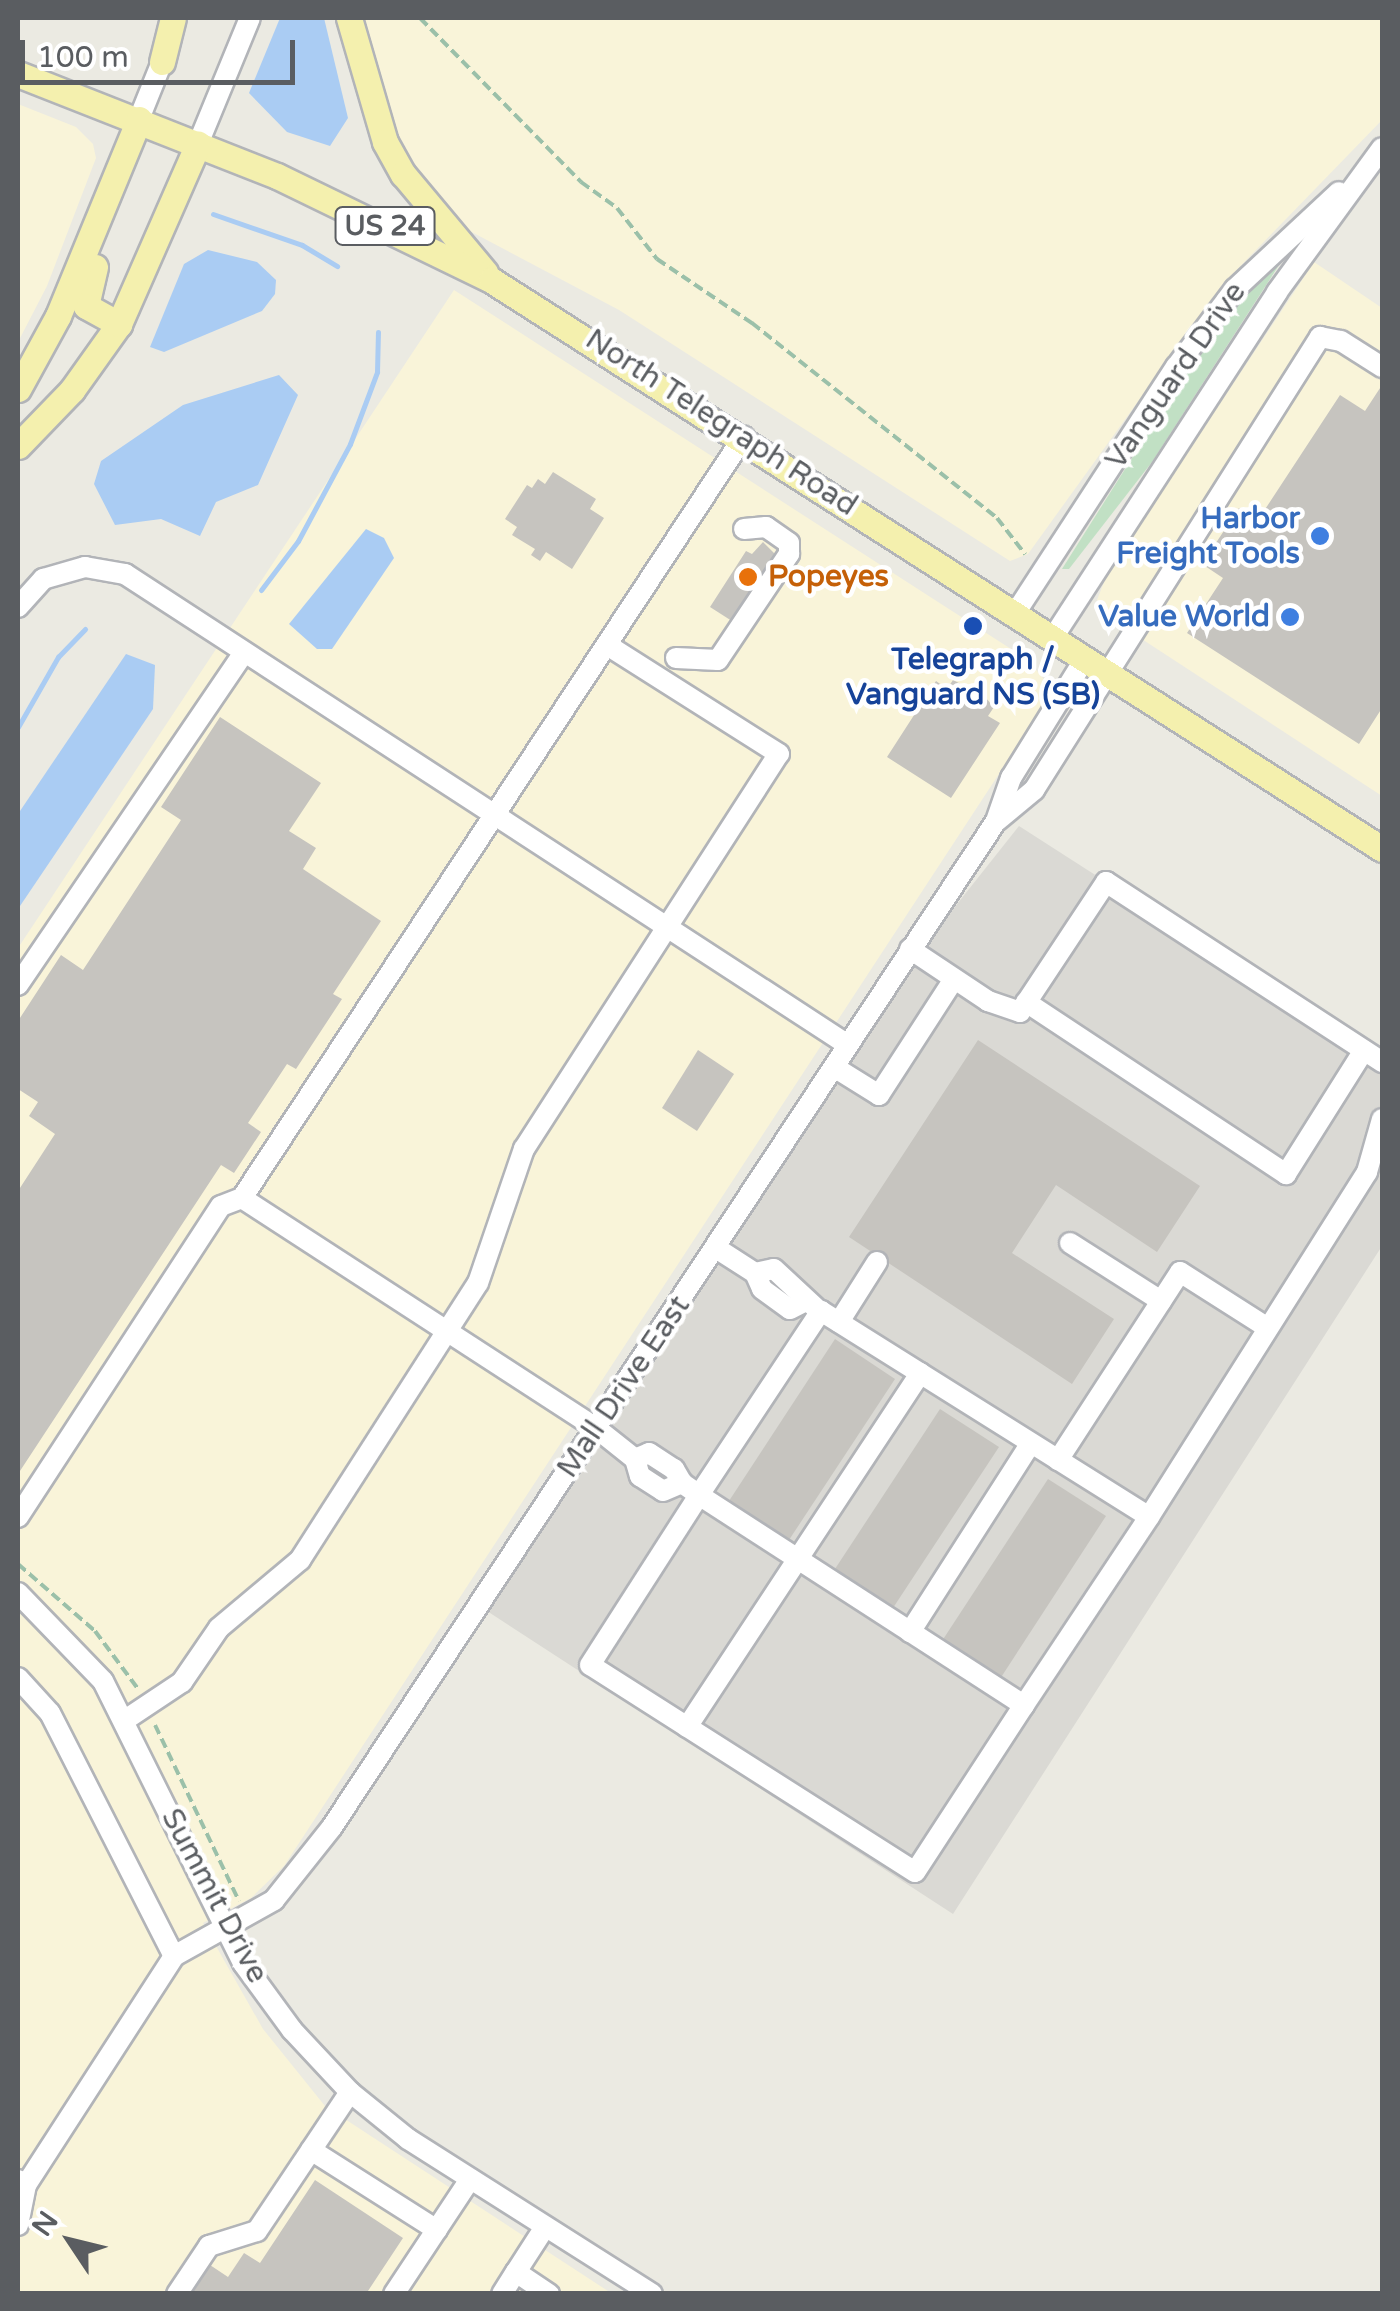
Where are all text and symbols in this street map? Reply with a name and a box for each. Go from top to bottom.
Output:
scale bar [25,20,300,82]
text: 100 m [37,39,129,76]
road number: US 24 [332,203,438,249]
street label: Vanguard Drive [1098,276,1254,476]
street label: North Telegraph Road [579,322,863,524]
place label: Harbor Freight Tools [1116,501,1300,572]
marker: Harbor Freight Tools [1309,525,1331,547]
place label: Popeyes [768,559,889,595]
marker: Popeyes [737,566,759,588]
place label: Value World [1098,599,1270,635]
marker: Value World [1279,606,1301,628]
marker: Telegraph / Vanguard NS (SB) [962,615,984,637]
place label: Telegraph / Vanguard NS (SB) [846,642,1100,712]
street label: Mall Drive East [550,1289,698,1485]
street label: Summit Drive [153,1803,275,1989]
north arrow [20,2191,120,2291]
text: N [25,2205,66,2243]

